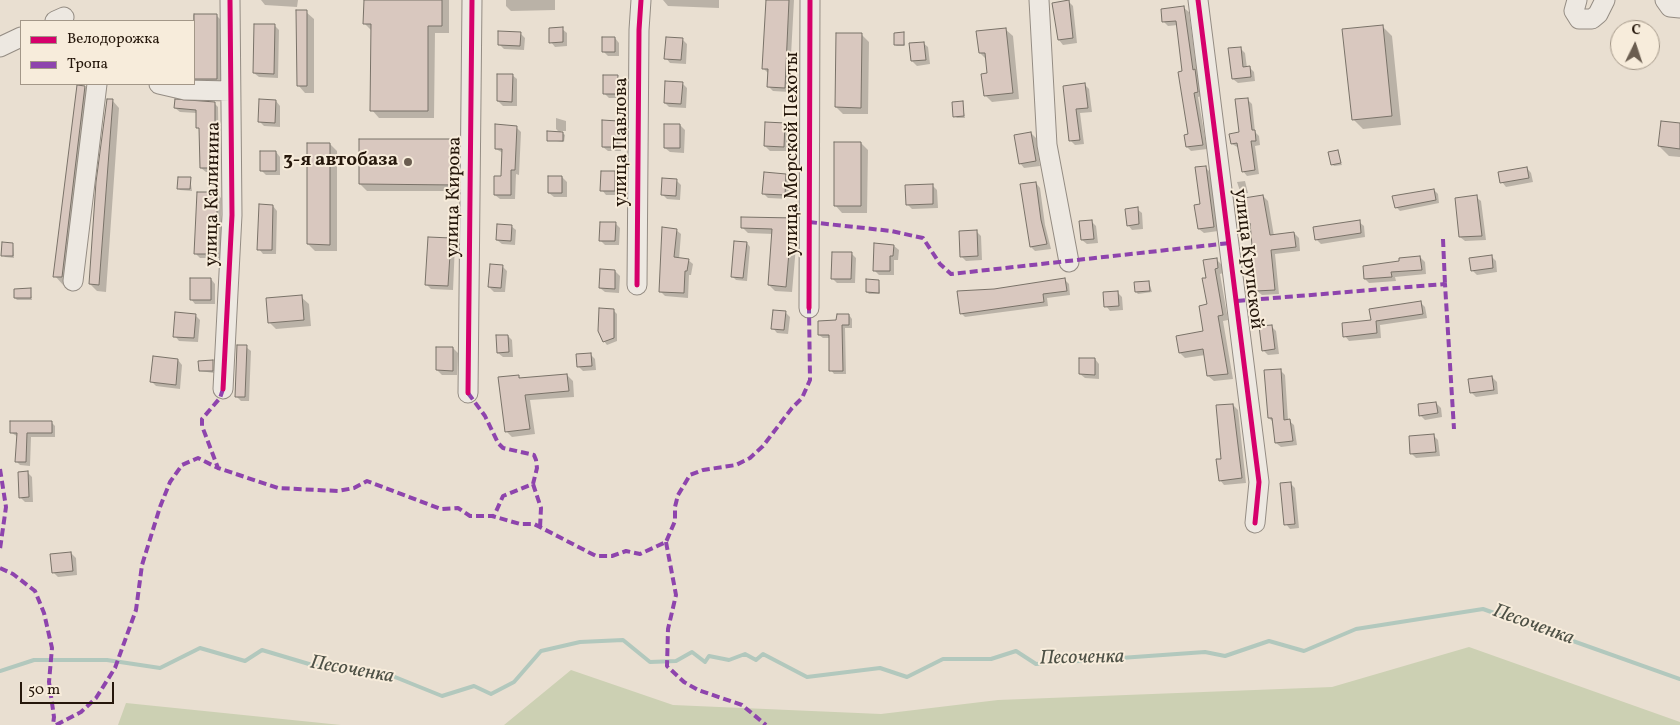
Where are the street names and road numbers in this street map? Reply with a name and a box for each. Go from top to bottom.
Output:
street label: улица Морской Пехоты [783,52,805,256]
street label: улица Павлова [612,77,634,207]
street label: улица Калинина [201,121,227,267]
street label: улица Кирова [443,136,467,258]
street label: улица Крупской [1227,187,1267,331]

